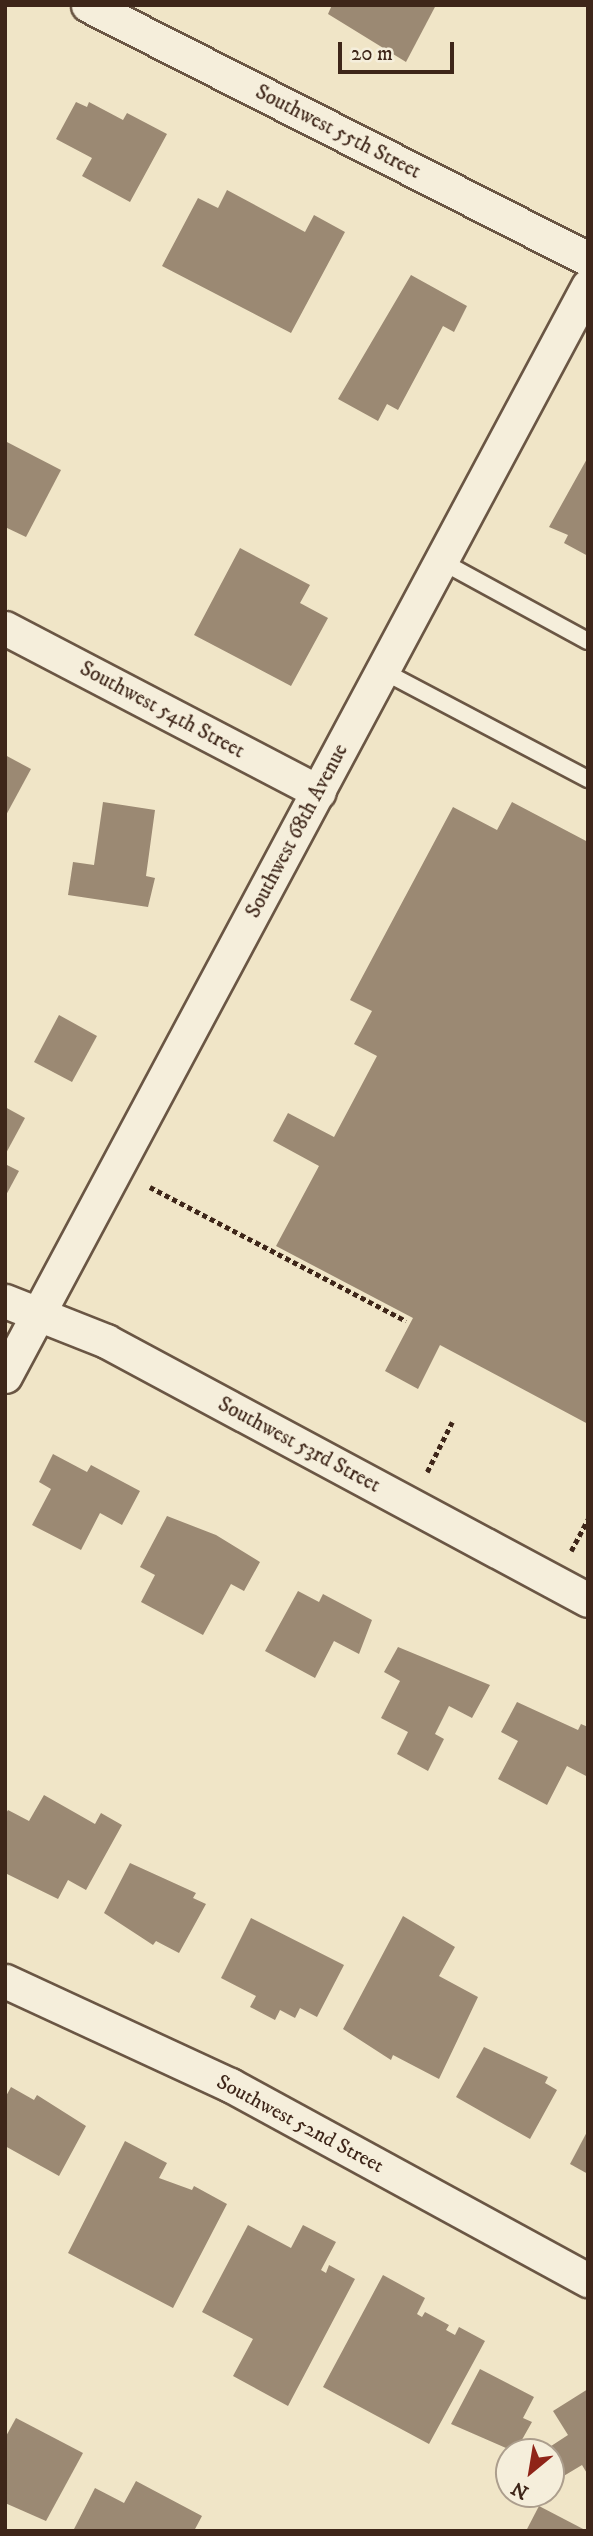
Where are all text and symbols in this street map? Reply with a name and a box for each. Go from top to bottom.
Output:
scale bar [341,28,456,72]
text: 20 m [351,41,393,67]
street label: Southwest 55th Street [251,79,425,185]
street label: Southwest 54th Street [75,656,249,764]
street label: Southwest 68th Avenue [240,740,354,922]
street label: Southwest 53rd Street [214,1392,384,1498]
street label: Southwest 52nd Street [212,2069,388,2179]
north arrow [495,2438,565,2508]
text: N [508,2476,533,2504]

